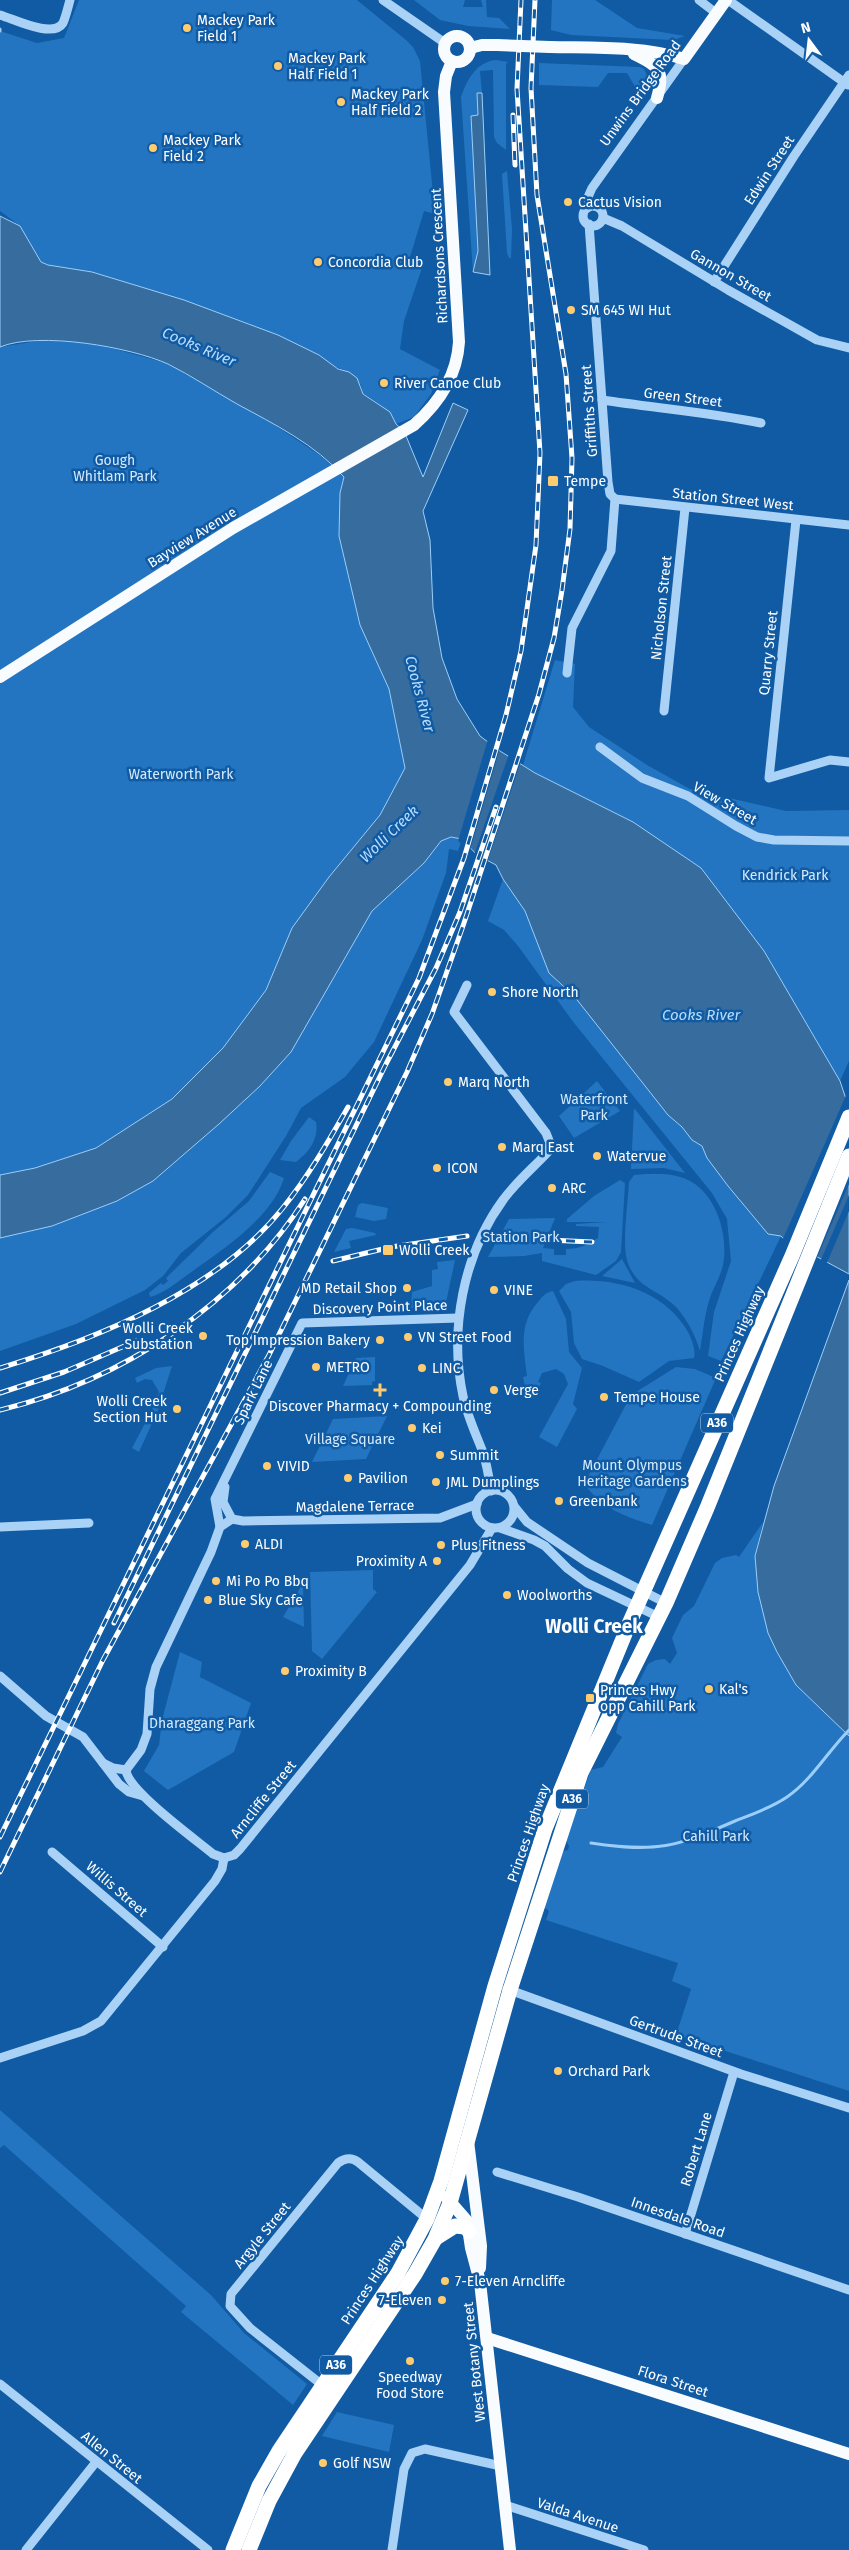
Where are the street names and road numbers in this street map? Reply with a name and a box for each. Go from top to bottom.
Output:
street label: Unwins Bridge Road [596,37,685,150]
street label: Edwin Street [741,132,799,208]
street label: Richardsons Crescent [427,187,452,324]
street label: Gannon Street [687,245,775,306]
street label: Griffiths Street [578,363,601,458]
street label: Green Street [643,384,724,411]
street label: Station Street West [672,485,795,514]
street label: Bayview Avenue [145,503,240,572]
street label: Nicholson Street [648,554,676,661]
street label: Quarry Street [756,609,781,696]
street label: View Street [690,778,761,829]
street label: Princes Highway [711,1284,768,1385]
street label: Discovery Point Place [312,1297,448,1318]
street label: Spark Lane [230,1357,276,1427]
road number: A36 [701,1414,733,1432]
street label: Magdalene Terrace [296,1497,414,1516]
street label: Arncliffe Street [227,1756,300,1842]
street label: Princes Highway [504,1782,553,1885]
road number: A36 [556,1790,588,1808]
street label: Willis Street [82,1858,152,1921]
street label: Gertrude Street [627,2012,726,2062]
street label: Robert Lane [677,2110,716,2188]
street label: Innesdale Road [629,2193,727,2241]
street label: Argyle Street [230,2198,295,2272]
street label: Princes Highway [337,2232,408,2328]
street label: West Botany Street [460,2300,489,2423]
road number: A36 [320,2356,352,2374]
street label: Flora Street [635,2362,711,2401]
street label: Allen Street [78,2428,146,2488]
street label: Valda Avenue [535,2494,621,2537]

